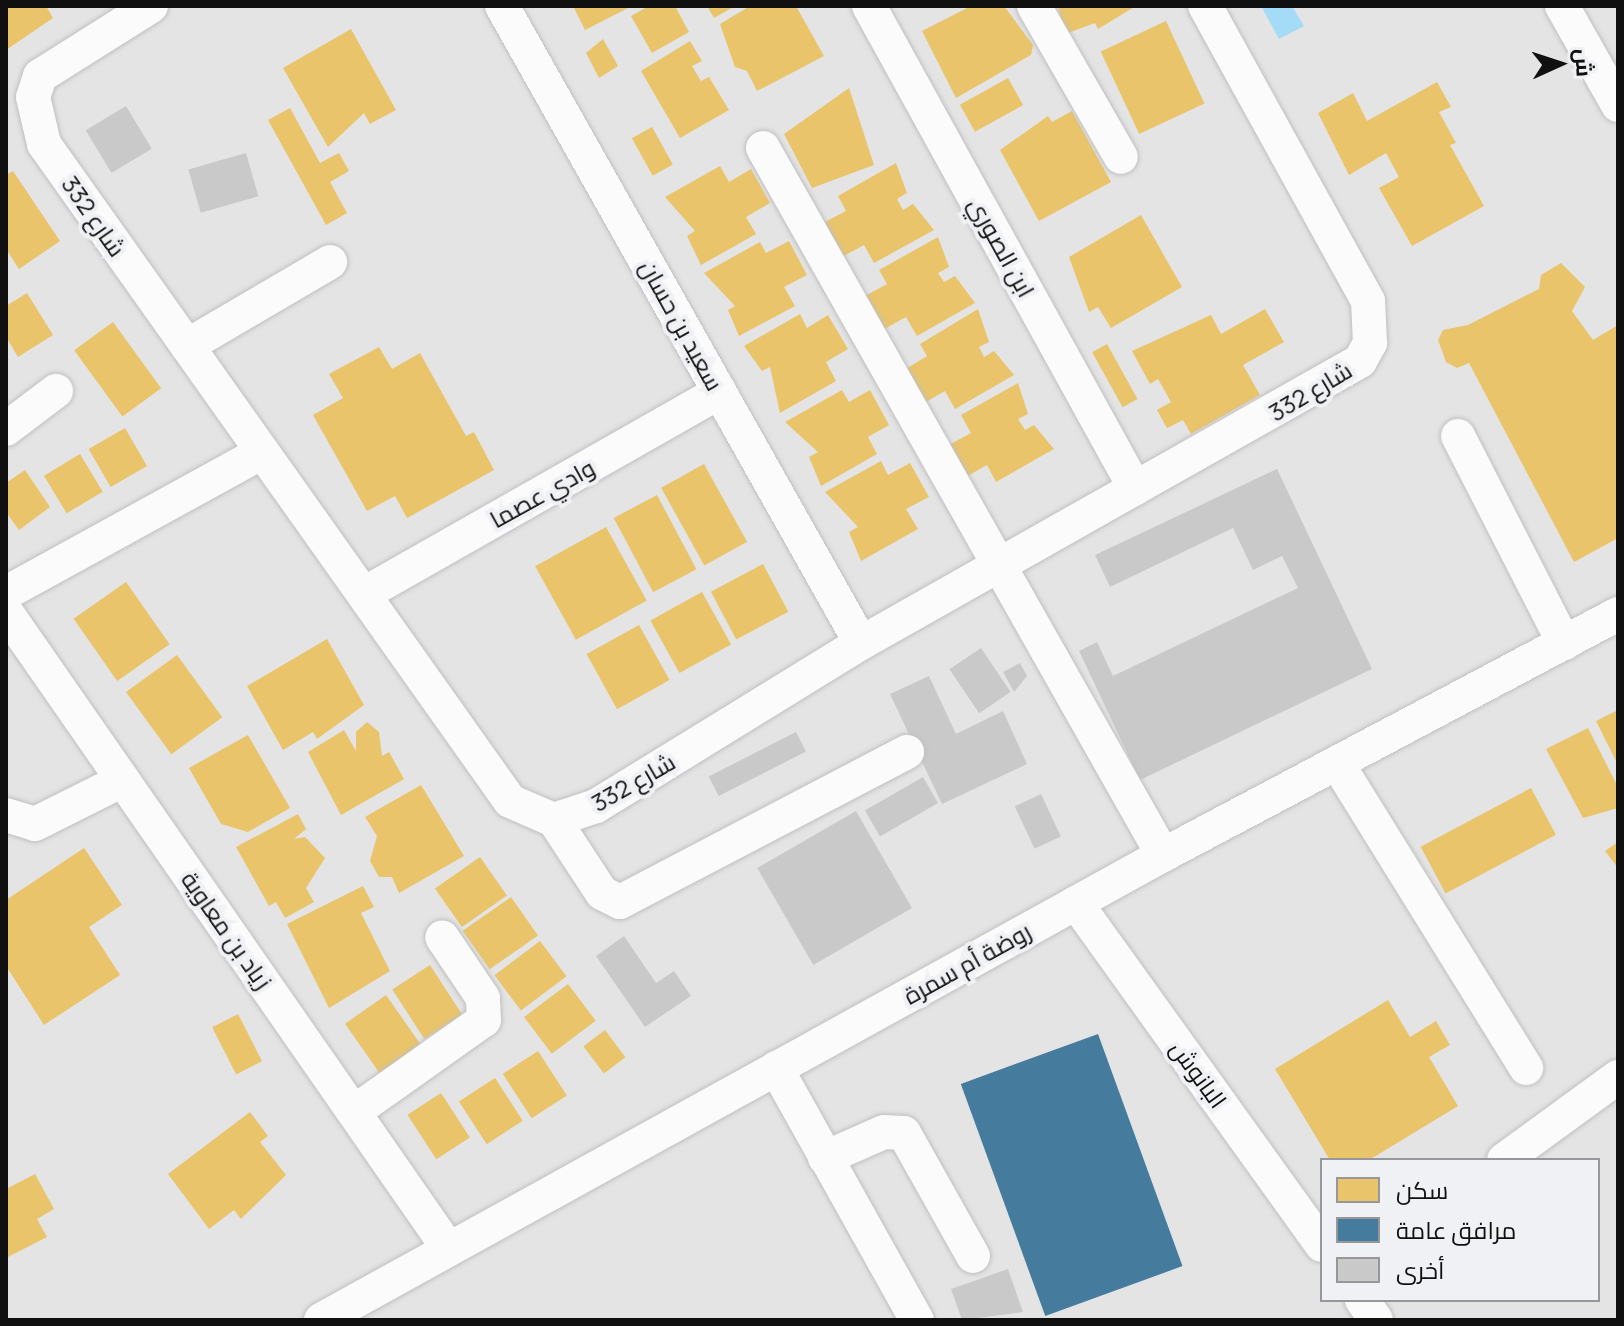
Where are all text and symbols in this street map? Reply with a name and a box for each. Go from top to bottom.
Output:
north arrow [1520,24,1600,104]
text: ش [1568,48,1600,78]
street label: شارع 332 [56,170,132,262]
street label: ابن الصوري [963,192,1041,302]
street label: سعيد بن حسان [634,255,730,395]
street label: شارع 332 [1263,355,1357,427]
street label: وادي عصما [485,452,599,534]
street label: شارع 332 [586,747,680,817]
street label: زياد بن معاوية [176,866,278,994]
street label: روضة أم سمرة [898,916,1036,1010]
street label: البانوش [1165,1035,1233,1113]
legend [1320,1158,1600,1302]
text: سكن [1396,1173,1448,1206]
text: مرافق عامة [1396,1213,1516,1246]
text: أخرى [1396,1253,1444,1286]

